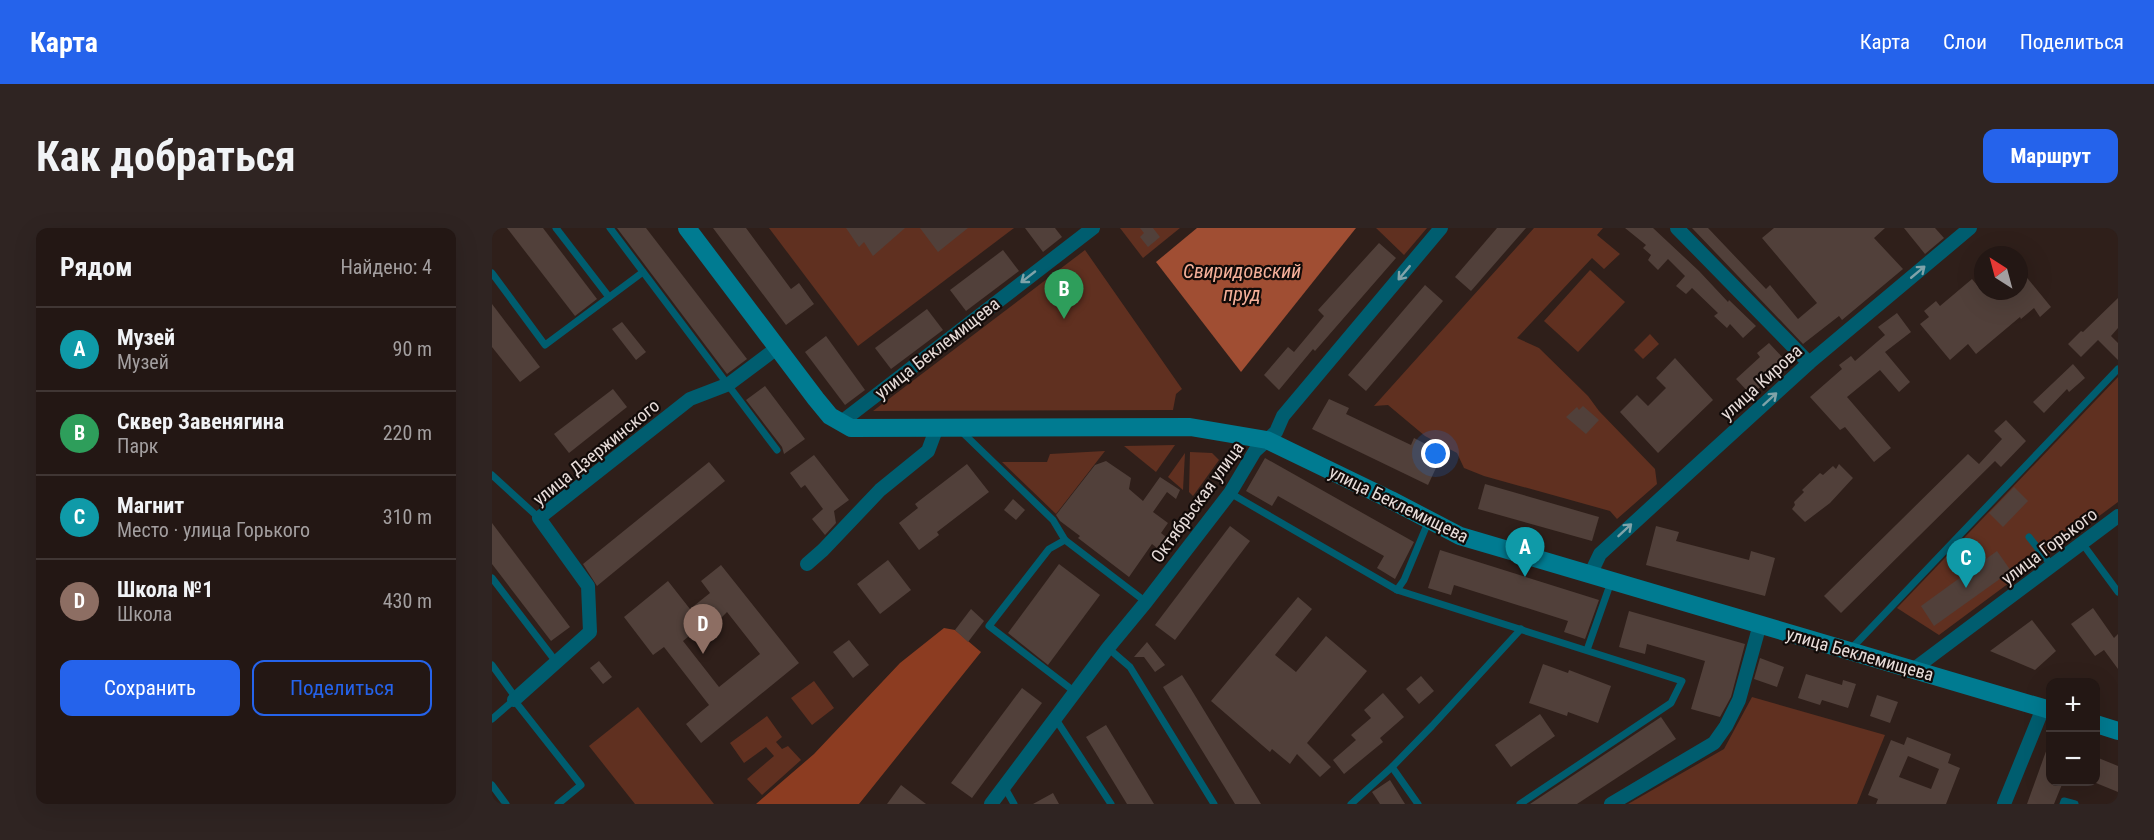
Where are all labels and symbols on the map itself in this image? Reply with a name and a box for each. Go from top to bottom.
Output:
north arrow [1974,246,2028,300]
water label: Свиридовский пруд [1183,259,1301,306]
one-way arrow [1397,265,1410,281]
one-way arrow [1910,265,1925,279]
pin: B [1044,270,1084,319]
one-way arrow [1021,271,1037,284]
street label: улица Беклемищева [871,293,1003,403]
street label: улица Кирова [1716,340,1806,424]
one-way arrow [1762,392,1777,406]
street label: улица Дзержинского [529,395,663,509]
street label: Октябрьская улица [1146,438,1248,566]
your location [1421,439,1450,468]
street label: улица Беклемищева [1326,461,1472,547]
street label: улица Горького [1997,503,2101,589]
one-way arrow [1618,523,1633,537]
pin: A [1506,528,1544,577]
pin: C [1946,538,1986,588]
pin: D [684,604,722,654]
street label: улица Беклемищева [1784,623,1936,685]

